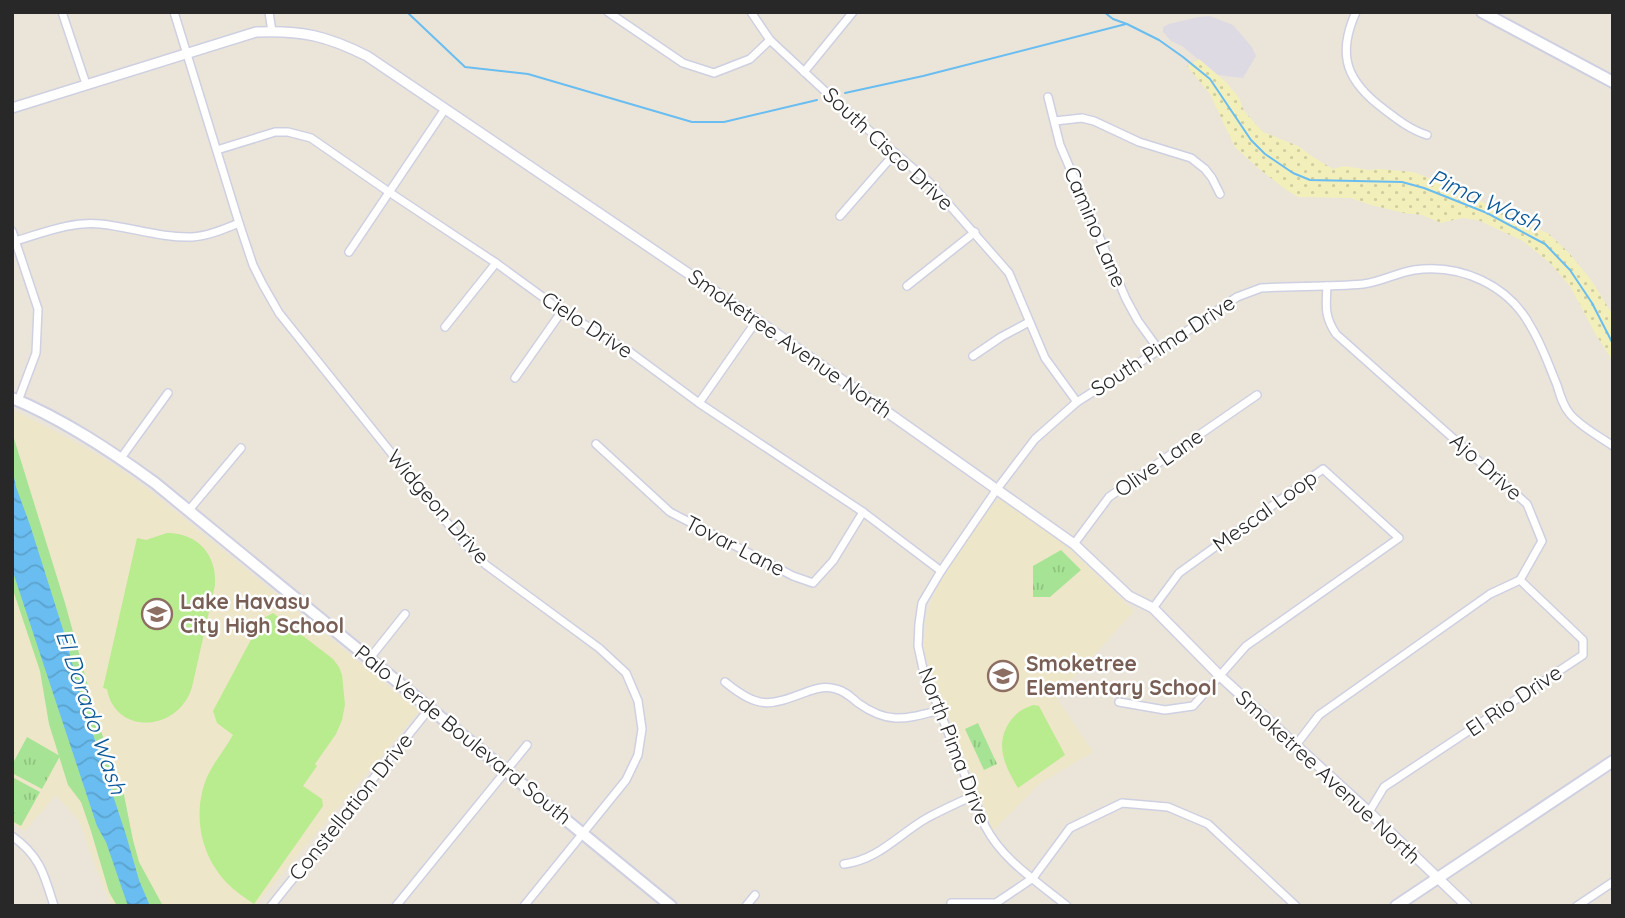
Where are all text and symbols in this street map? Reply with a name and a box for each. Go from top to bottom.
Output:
street label: South Cisco Drive [818,81,959,215]
street label: Camino Lane [1059,162,1133,291]
water label: Pima Wash [1425,162,1547,237]
street label: Smoketree Avenue North [684,263,898,424]
street label: Cielo Drive [537,285,638,363]
street label: South Pima Drive [1086,289,1239,401]
street label: Olive Lane [1109,422,1208,502]
street label: Ajo Drive [1445,427,1528,505]
street label: Widgeon Drive [382,444,496,569]
street label: Mescal Loop [1207,464,1322,557]
street label: Tovar Lane [681,509,790,581]
place label: Lake Havasu City High School [180,588,344,638]
school or university icon: Lake Havasu City High School [140,597,174,631]
water label: El Dorado Wash [50,626,133,799]
street label: Palo Verde Boulevard South [350,639,577,830]
place label: Smoketree Elementary School [1026,650,1217,700]
school or university icon: Smoketree Elementary School [986,659,1020,693]
street label: El Rio Drive [1461,659,1566,742]
street label: North Pima Drive [913,663,997,828]
street label: Smoketree Avenue North [1231,684,1426,869]
street label: Constellation Drive [283,727,418,885]

